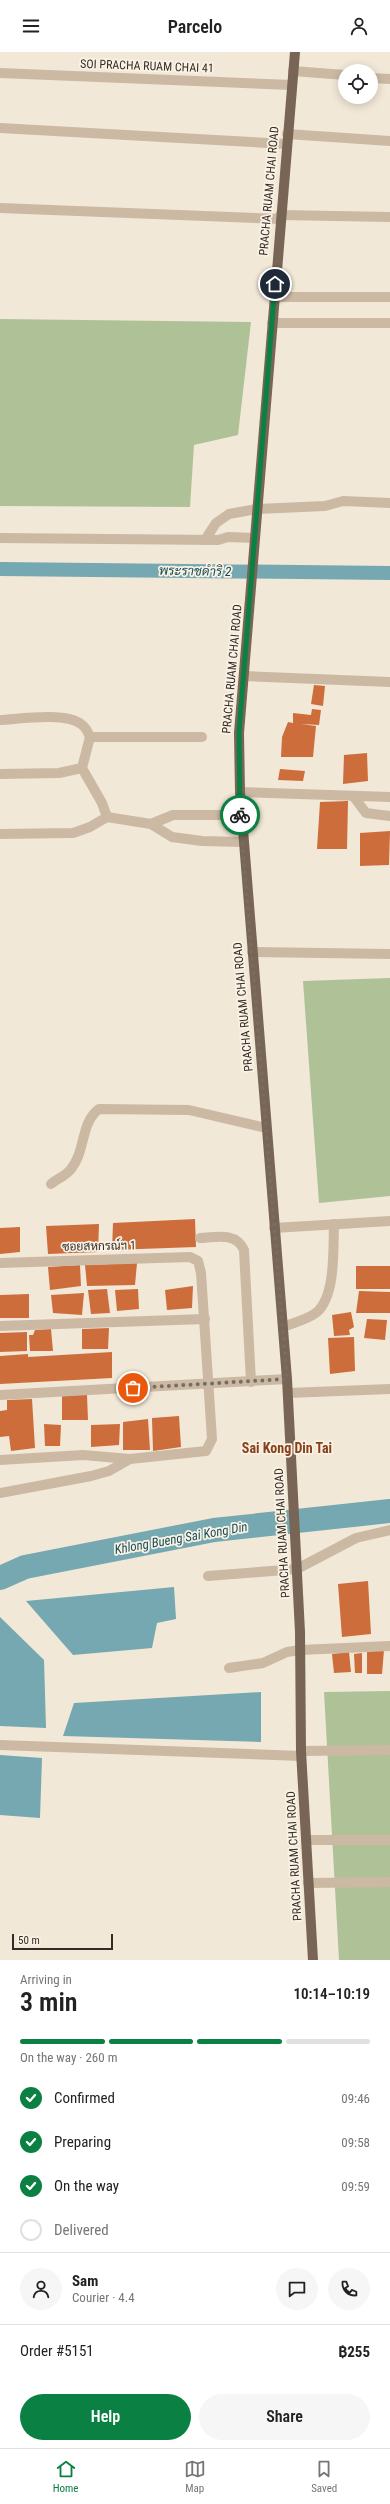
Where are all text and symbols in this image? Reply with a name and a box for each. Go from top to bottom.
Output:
icon: menu [20,15,42,37]
icon: person [348,15,370,37]
text: Parcelo [168,16,222,37]
street label: SOI PRACHA RUAM CHAI 41 [80,57,214,75]
map controls [338,64,378,104]
button: locate [338,64,378,104]
street label: PRACHA RUAM CHAI ROAD [256,126,282,256]
pin [258,267,292,301]
icon: home [264,273,286,295]
water label: พระราชดำริ 2 [159,562,231,579]
street label: PRACHA RUAM CHAI ROAD [219,604,245,734]
courier [220,795,260,835]
icon: bike [229,804,251,826]
street label: PRACHA RUAM CHAI ROAD [230,942,256,1072]
street label: ซอยสหกรณ์ฯ 1 [62,1237,136,1254]
pin [116,1371,150,1405]
icon: bag [122,1377,144,1399]
district label: Sai Kong Din Tai [242,1440,332,1456]
street label: PRACHA RUAM CHAI ROAD [272,1468,292,1598]
water label: Khlong Bueng Sai Kong Din [113,1519,249,1557]
street label: PRACHA RUAM CHAI ROAD [284,1791,304,1921]
scale bar [12,1932,113,1951]
text: 50 m [18,1934,40,1947]
text: Arriving in [20,1972,72,1987]
text: 10:14–10:19 [293,1985,370,2003]
text: 3 min [20,1987,78,2017]
text: On the way · 260 m [20,2050,117,2065]
icon: check [20,2087,42,2109]
text: Confirmed [54,2089,115,2107]
text: 09:46 [341,2091,370,2106]
icon: check [20,2131,42,2153]
text: Preparing [54,2133,111,2151]
text: 09:58 [341,2135,370,2150]
icon: check [20,2175,42,2197]
text: On the way [54,2177,119,2195]
text: 09:59 [341,2179,370,2194]
text: Delivered [54,2221,109,2239]
button: person [20,2268,62,2310]
button: chat [276,2268,318,2310]
button: phone [328,2268,370,2310]
text: Sam [72,2272,98,2290]
text: Courier · 4.4 [72,2290,135,2305]
text: Order #5151 [20,2342,94,2360]
text: ฿255 [338,2343,370,2361]
button: Help [20,2394,191,2440]
button: Share [199,2394,370,2440]
tab: Home [53,2458,78,2495]
tab: Map [184,2458,206,2495]
tab: Saved [311,2458,337,2495]

